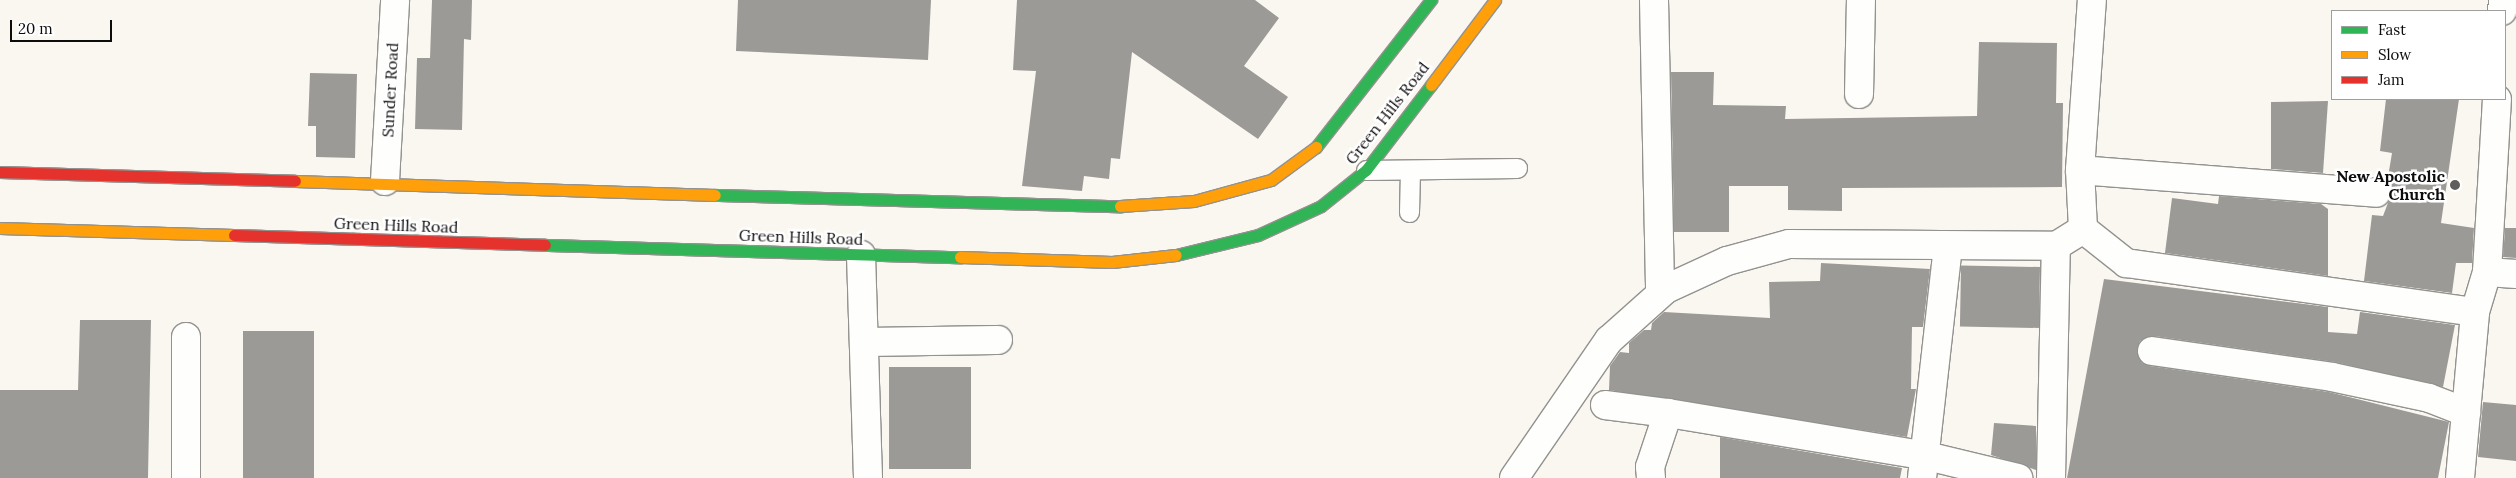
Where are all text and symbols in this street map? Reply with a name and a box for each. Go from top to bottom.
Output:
scale bar [12,10,115,42]
legend [2331,10,2506,100]
text: 20 m [18,19,53,38]
text: Fast [2378,20,2406,39]
street label: Sunder Road [378,42,402,138]
text: Slow [2378,45,2411,64]
street label: Green Hills Road [1341,58,1433,168]
text: Jam [2378,70,2405,89]
place label: New Apostolic Church [2336,166,2445,204]
marker: New Apostolic Church [2449,179,2461,191]
street label: Green Hills Road [333,213,459,237]
street label: Green Hills Road [738,225,864,249]

